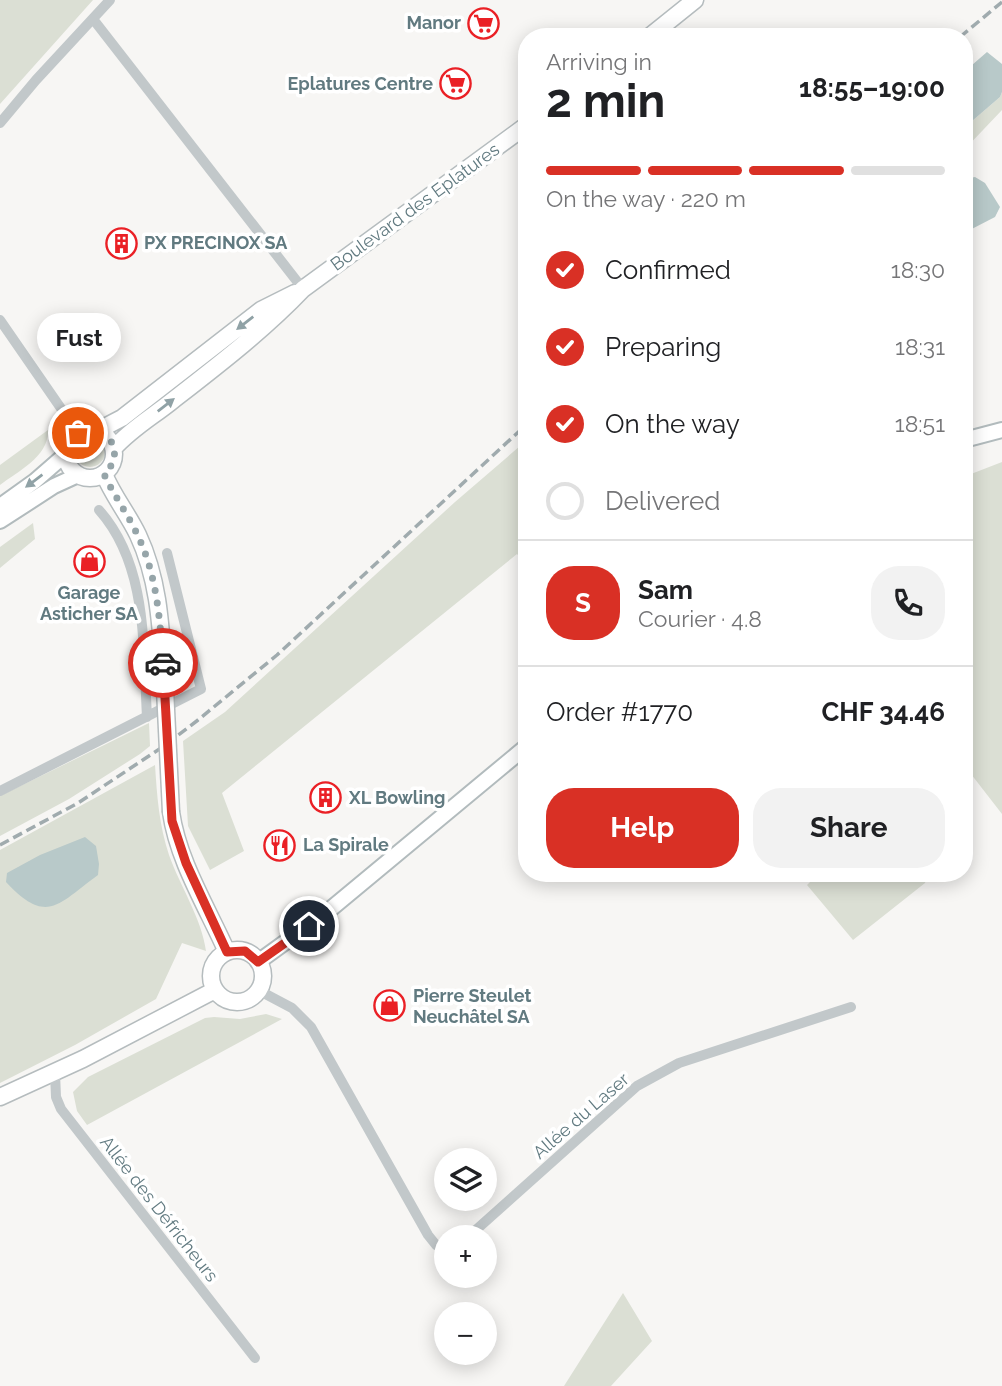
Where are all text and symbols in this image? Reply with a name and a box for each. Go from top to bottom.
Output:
supermarket icon: Manor [467,6,501,40]
place label: Manor [406,12,461,33]
text: Arriving in [546,48,652,75]
supermarket icon: Eplatures Centre [439,67,473,101]
place label: Eplatures Centre [288,73,433,94]
text: 18:55–19:00 [799,73,945,103]
text: 2 min [546,74,665,128]
street label: Boulevard des Eplatures [326,138,503,275]
text: On the way · 220 m [546,185,746,212]
building icon: PX PRECINOX SA [104,226,138,260]
place label: PX PRECINOX SA [144,232,288,253]
icon: check [546,251,584,289]
text: Confirmed [605,255,731,285]
text: 18:30 [891,256,945,283]
callout: Fust [36,314,120,363]
one-way arrow [236,316,254,331]
text: Fust [55,324,103,351]
icon: check [546,328,584,366]
text: Preparing [605,332,721,362]
text: 18:31 [895,333,945,360]
one-way arrow [157,398,175,413]
pin [48,403,108,463]
icon: check [546,405,584,443]
text: On the way [605,409,740,439]
text: 18:51 [895,410,945,437]
icon: bag [59,414,97,452]
one-way arrow [25,474,43,488]
text: Delivered [605,486,720,516]
shop icon: Garage Asticher SA [72,545,106,579]
button: phone [871,566,945,640]
text: Sam [638,575,693,605]
place label: Garage Asticher SA [40,582,139,624]
text: S [575,588,591,618]
text: Courier · 4.8 [638,605,762,632]
courier [128,628,198,698]
icon: car [144,644,182,682]
text: Order #1770 [546,697,693,727]
text: CHF 34.46 [821,697,945,727]
building icon: XL Bowling [309,781,343,815]
place label: XL Bowling [348,787,445,808]
button: Help [546,788,739,868]
button: Share [753,788,945,868]
restaurant icon: La Spirale [263,828,297,862]
place label: La Spirale [303,834,389,855]
pin [279,896,339,956]
icon: home [290,907,328,945]
place label: Pierre Steulet Neuchâtel SA [413,985,531,1027]
shop icon: Pierre Steulet Neuchâtel SA [373,989,407,1023]
street label: Allée du Laser [528,1068,633,1163]
street label: Allée des Défricheurs [96,1132,223,1286]
map controls [434,1148,497,1365]
button: layers [434,1148,497,1211]
button: + [434,1225,497,1288]
button: − [434,1302,497,1365]

